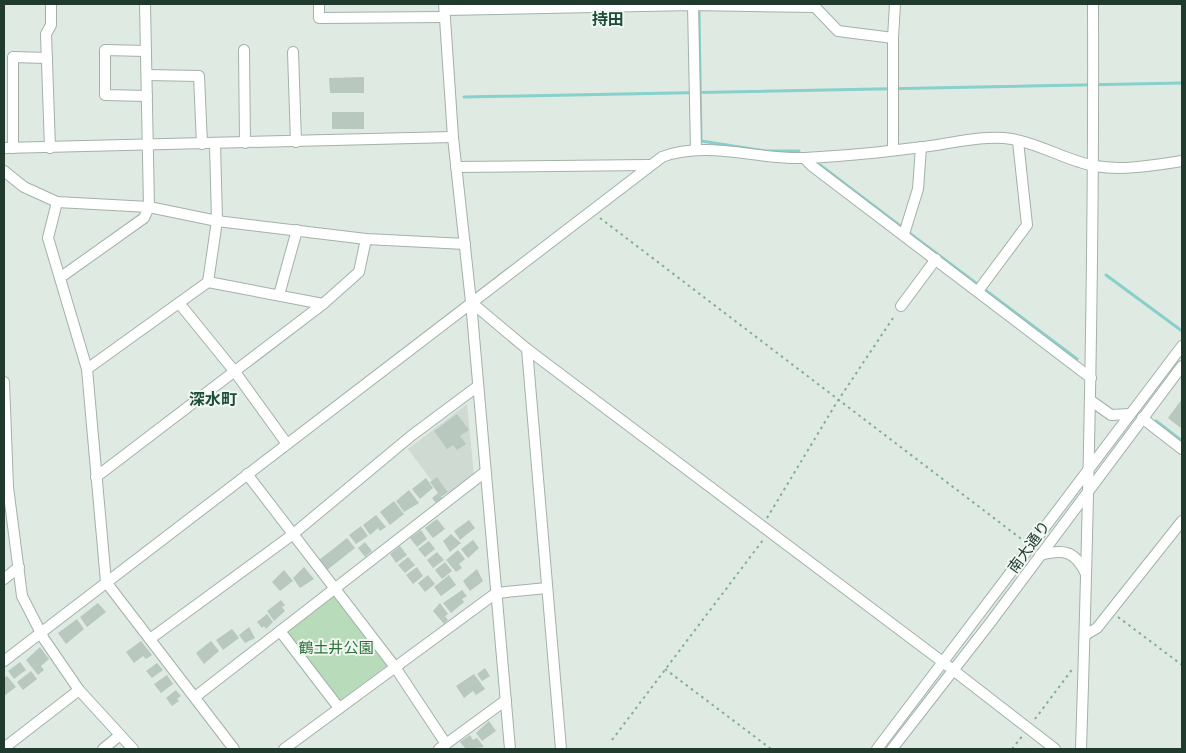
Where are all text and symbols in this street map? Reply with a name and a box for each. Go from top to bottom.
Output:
district label: 持田 [592,9,624,30]
district label: 深水町 [189,389,237,410]
street label: 南大通り [1003,517,1055,577]
park label: 鶴土井公園 [298,638,374,658]

